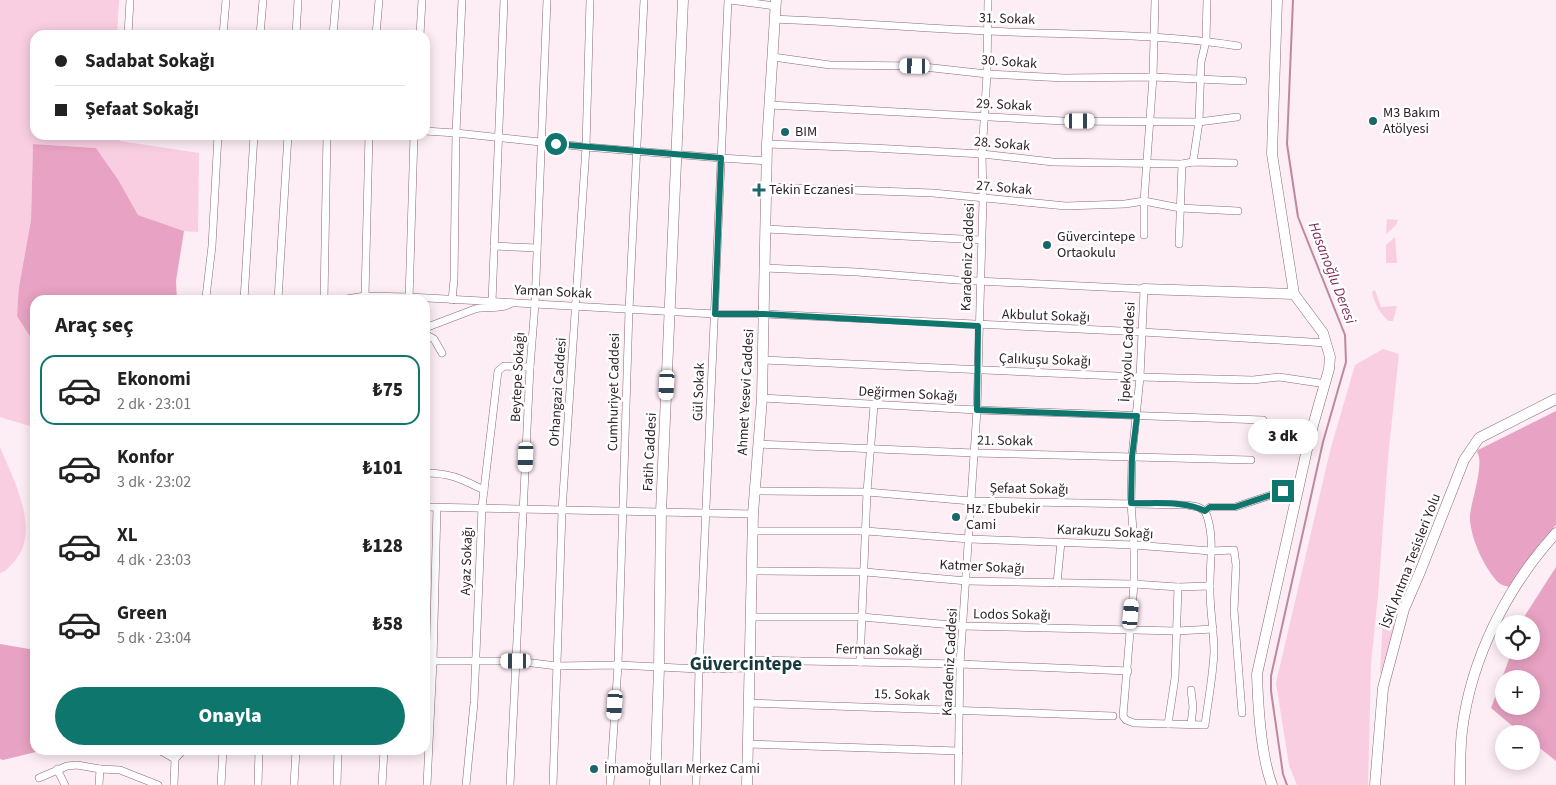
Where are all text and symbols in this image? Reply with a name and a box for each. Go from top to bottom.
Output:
street label: 31. Sokak [979,8,1035,30]
text: Sadabat Sokağı [85,48,215,75]
street label: 30. Sokak [980,50,1038,74]
car [899,58,930,74]
street label: 29. Sokak [975,94,1033,116]
text: Şefaat Sokağı [85,96,199,123]
place label: M3 Bakım Atölyesi [1383,103,1440,139]
car [1065,114,1095,129]
marker: M3 Bakım Atölyesi [1367,115,1379,127]
place label: BIM [795,122,817,142]
marker: BIM [779,126,791,138]
street label: 28. Sokak [973,132,1031,156]
route start [545,133,567,155]
street label: 27. Sokak [975,176,1033,200]
place label: Tekin Eczanesi [769,180,854,200]
marker: Tekin Eczanesi [753,184,765,196]
street label: Karadeniz Caddesi [956,203,980,311]
water label: Hasanoğlu Deresi [1303,219,1361,327]
place label: Güvercintepe Ortaokulu [1057,227,1135,263]
marker: Güvercintepe Ortaokulu [1041,239,1053,251]
street label: Yaman Sokak [513,280,592,304]
street label: İpekyolu Caddesi [1115,301,1141,403]
street label: Akbulut Sokağı [1002,304,1090,328]
text: Araç seç [55,309,133,341]
street label: Ahmet Yesevi Caddesi [733,328,759,456]
street label: Beytepe Sokağı [506,331,530,423]
street label: Cumhuriyet Caddesi [603,333,625,451]
street label: Orhangazi Caddesi [544,337,572,447]
street label: Çalıkuşu Sokağı [999,348,1091,372]
street label: Gül Sokak [688,362,710,422]
text: Ekonomi [117,366,191,393]
icon: car [57,368,102,413]
car [658,370,675,400]
text: ₺75 [373,377,403,404]
street label: Değirmen Sokağı [858,381,958,407]
text: 2 dk · 23:01 [117,393,191,415]
street label: Fatih Caddesi [638,412,662,492]
callout: 3 dk [1248,418,1318,454]
text: 3 dk [1268,425,1298,447]
street label: 21. Sokak [977,431,1033,451]
car [517,442,534,472]
text: Konfor [117,444,174,471]
icon: car [57,446,102,491]
text: ₺101 [362,455,403,482]
text: 3 dk · 23:02 [117,471,191,493]
street label: Şefaat Sokağı [989,478,1069,500]
route end [1272,480,1294,502]
street label: İSKİ Arıtma Tesisleri Yolu [1376,491,1446,631]
place label: Hz. Ebubekir Cami [966,499,1040,535]
marker: Hz. Ebubekir Cami [950,511,962,523]
street label: Karakuzu Sokağı [1056,519,1154,545]
text: XL [117,522,138,549]
icon: car [57,524,102,569]
street label: Ayaz Sokağı [456,526,478,596]
text: ₺128 [362,533,403,560]
text: 4 dk · 23:03 [117,549,191,571]
street label: Katmer Sokağı [939,555,1025,579]
car [1122,598,1139,630]
text: Green [117,600,167,627]
icon: car [57,602,102,647]
street label: Lodos Sokağı [973,604,1051,626]
street label: Karadeniz Caddesi [937,607,963,717]
text: ₺58 [373,611,403,638]
map controls [1495,615,1540,770]
button: locate [1495,615,1540,660]
text: 5 dk · 23:04 [117,627,191,649]
street label: Ferman Sokağı [835,639,923,661]
district label: Güvercintepe [690,651,802,678]
car [501,654,531,669]
button: + [1495,670,1540,715]
street label: 15. Sokak [874,684,930,706]
button: Onayla [55,687,405,745]
car [606,690,623,720]
button: − [1495,725,1540,770]
place label: İmamoğulları Merkez Cami [604,759,760,779]
marker: İmamoğulları Merkez Cami [588,763,600,775]

